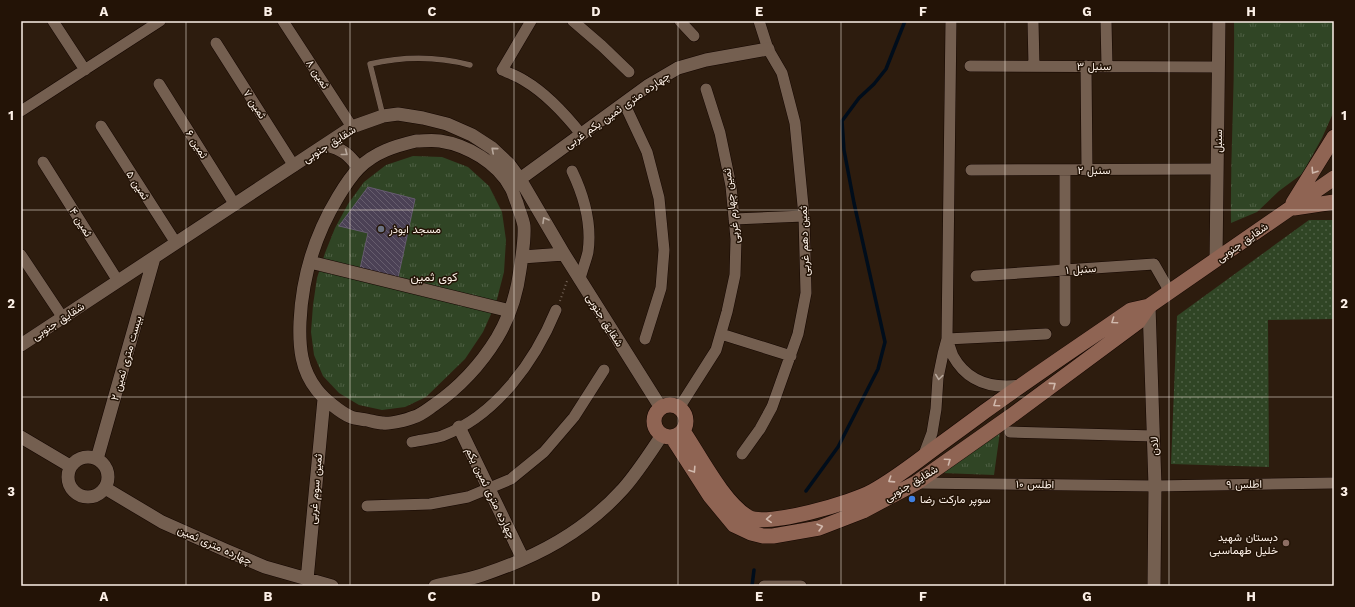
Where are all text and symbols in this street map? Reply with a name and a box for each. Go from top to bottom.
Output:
text: A [100,4,109,19]
text: B [264,4,273,19]
text: C [428,4,437,19]
text: D [591,4,601,19]
text: E [755,4,763,19]
text: F [919,4,927,19]
text: G [1082,4,1092,19]
text: H [1246,4,1256,19]
street label: ثمین ۸ [303,57,332,92]
street label: سنبل ۳ [1077,60,1112,73]
street label: چهارده متری ثمین یکم غربی [562,69,673,152]
street label: ثمین ۷ [240,87,269,122]
text: 1 [8,108,14,123]
text: 1 [1341,108,1347,123]
street label: شقایق جنوبی [300,123,358,166]
street label: ثمین ۶ [183,128,211,161]
street label: سنبل [1212,129,1225,153]
one-way arrow [341,148,348,155]
one-way arrow [491,148,499,155]
street label: سنبل ۲ [1077,164,1111,177]
street label: ثمین چهارم غربی [720,167,744,244]
one-way arrow [1311,167,1319,174]
street label: ثمین ۵ [123,168,152,203]
street label: ثمین ۴ [67,205,95,240]
street label: ثمین دهم غربی [797,205,813,276]
one-way arrow [542,217,549,224]
street label: شقایق جنوبی [1214,220,1271,265]
place label: مسجد ابوذر [388,223,441,236]
marker: مسجد ابوذر [376,224,386,234]
street label: سنبل ۱ [1065,262,1097,277]
district label: کوی ثمین [410,270,458,285]
street label: شقایق جنوبی [583,291,626,349]
text: 2 [7,296,15,311]
text: 2 [1340,296,1348,311]
street label: شقایق جنوبی [30,299,87,343]
street label: بیست متری ثمین ۲ [108,314,145,402]
one-way arrow [1112,316,1119,323]
one-way arrow [935,374,944,380]
one-way arrow [1049,383,1056,390]
one-way arrow [993,399,1000,407]
street label: لادن [1148,436,1161,456]
street label: چهارده متری ثمین یکم [462,445,518,541]
street label: ثمین سوم غربی [306,453,326,525]
one-way arrow [943,459,950,466]
street label: شقایق جنوبی [882,462,941,504]
one-way arrow [688,466,696,473]
one-way arrow [888,475,895,483]
street label: اطلس ۱۰ [1016,478,1054,491]
street label: اطلس ۹ [1226,478,1262,491]
text: 3 [7,484,15,499]
text: 3 [1340,484,1348,499]
place label: سوپر مارکت رضا [920,493,991,507]
marker: سوپر مارکت رضا [907,494,917,504]
one-way arrow [766,514,772,523]
street label: چهارده متری ثمین [175,523,254,569]
one-way arrow [816,523,823,532]
place label: دبستان شهید خلیل طهماسبی [1209,531,1278,557]
marker: دبستان شهید خلیل طهماسبی [1281,538,1291,548]
text: A [100,589,109,604]
text: B [264,589,273,604]
text: C [428,589,437,604]
text: D [591,589,601,604]
text: E [755,589,763,604]
text: F [919,589,927,604]
text: G [1082,589,1092,604]
text: H [1246,589,1256,604]

